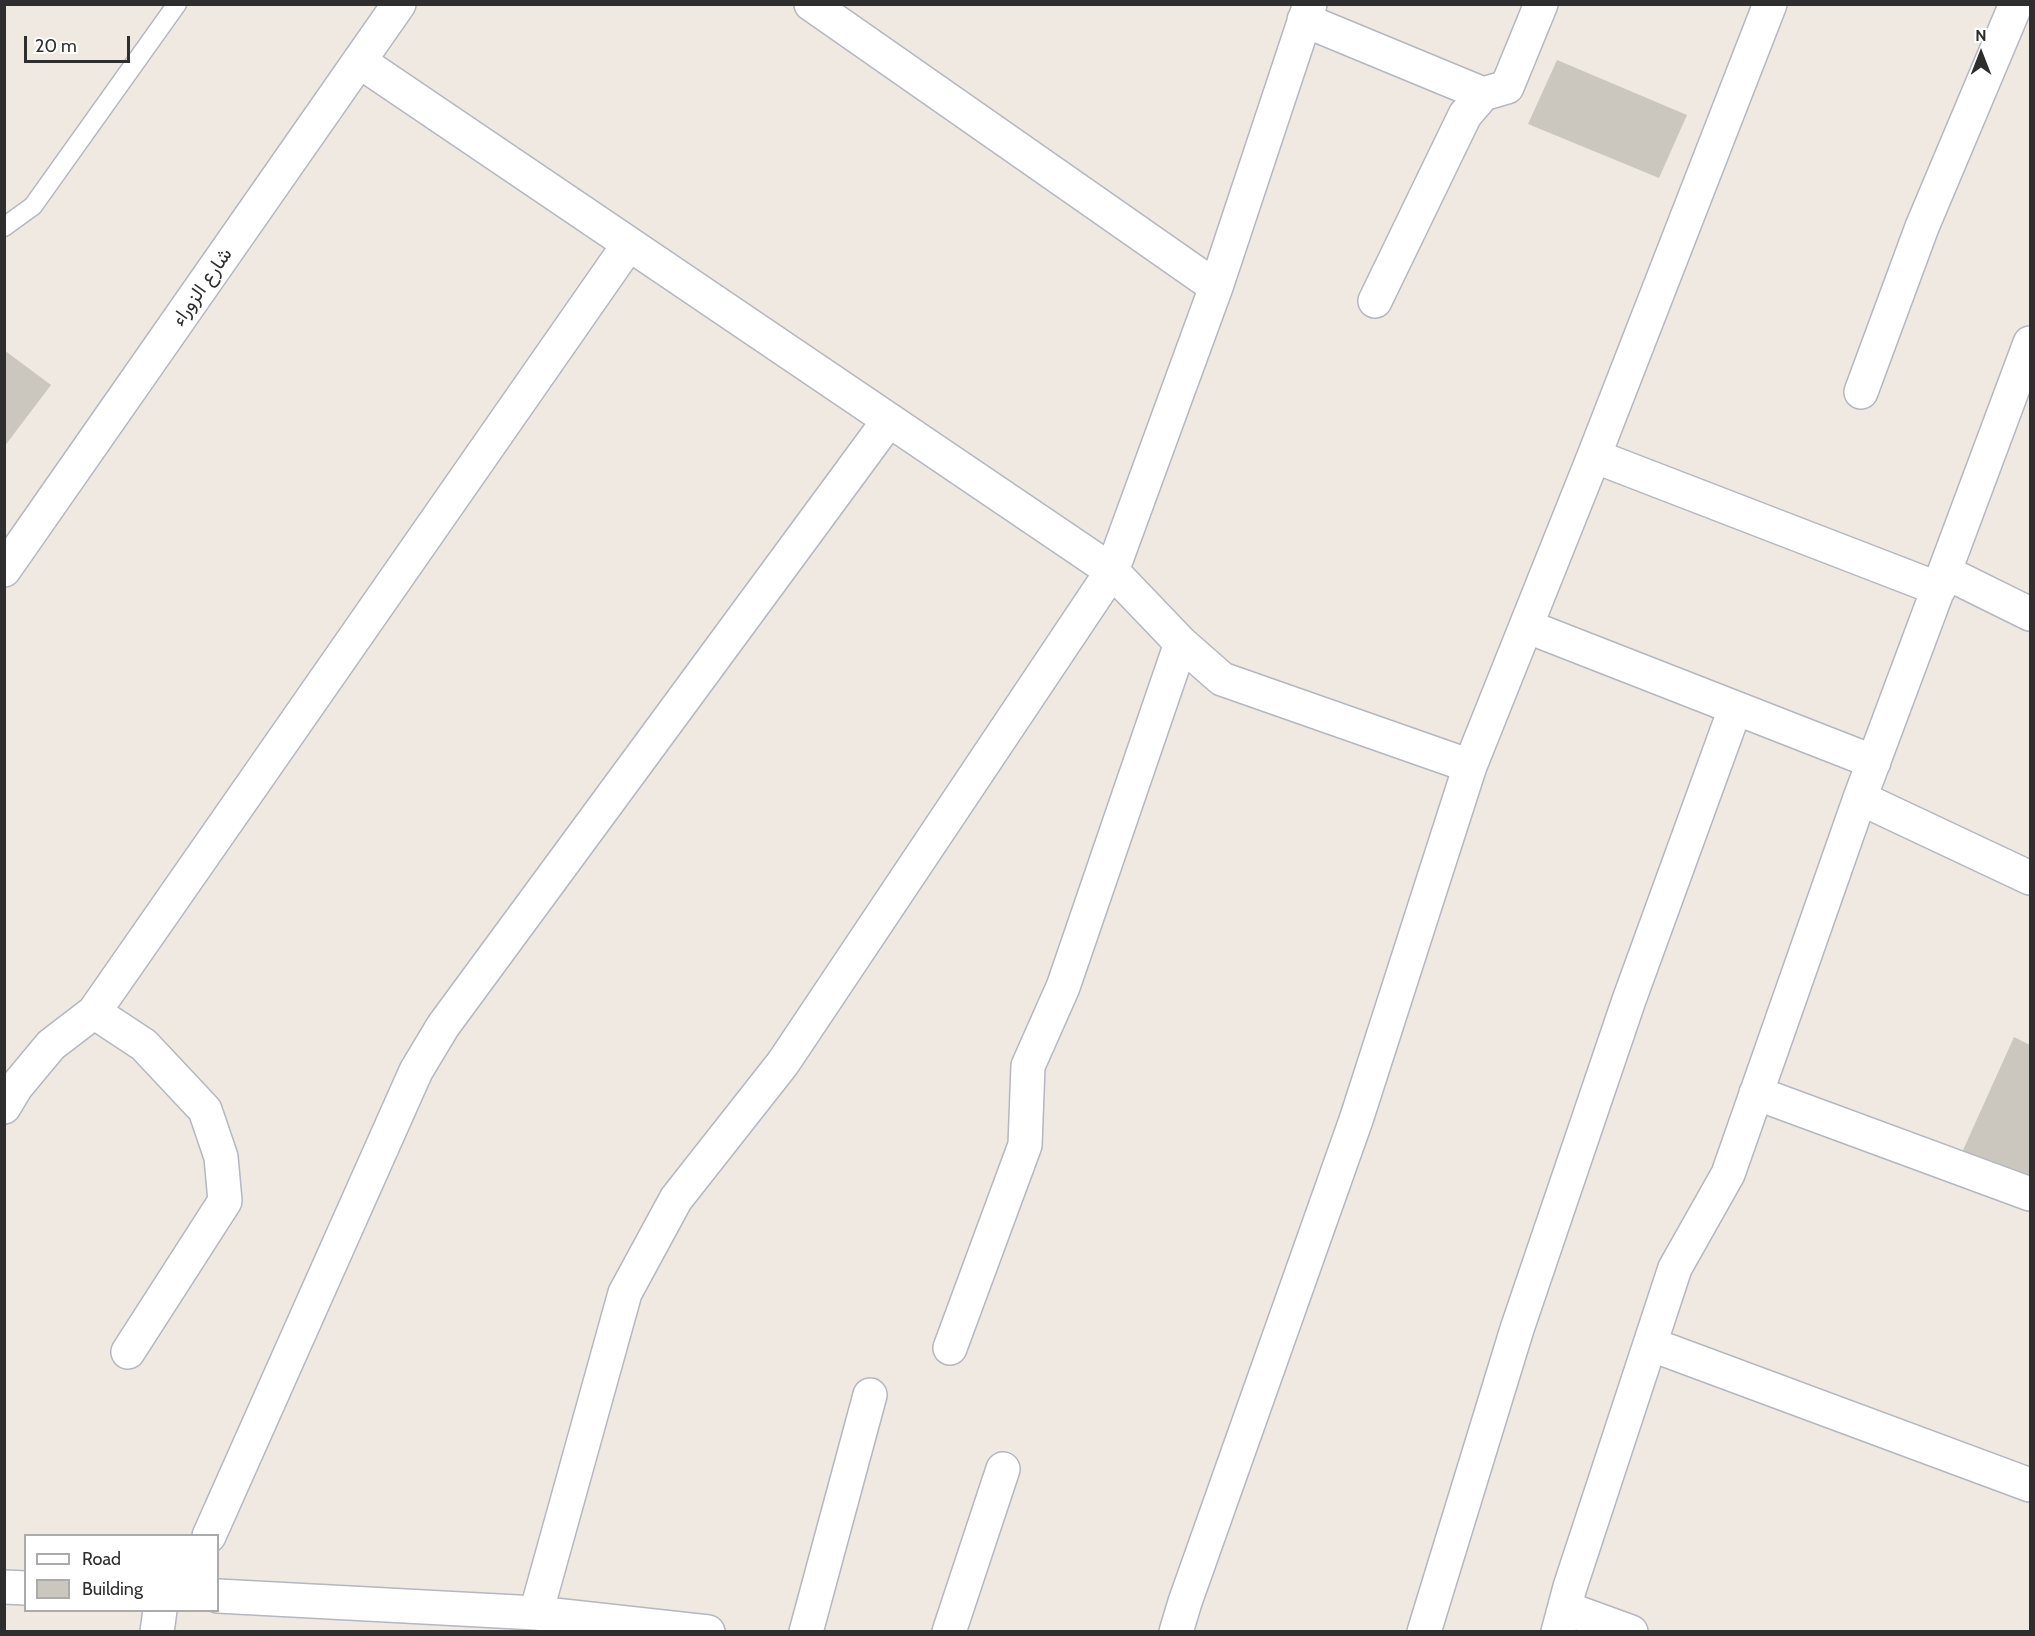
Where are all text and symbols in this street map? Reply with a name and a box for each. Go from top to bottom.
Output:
scale bar [27,24,134,62]
north arrow [1951,24,2011,84]
text: N [1975,26,1987,45]
text: 20 m [35,35,77,57]
street label: شارع الزوراء [166,243,238,331]
legend [24,1534,219,1612]
text: Road [82,1548,121,1570]
text: Building [82,1578,143,1600]

